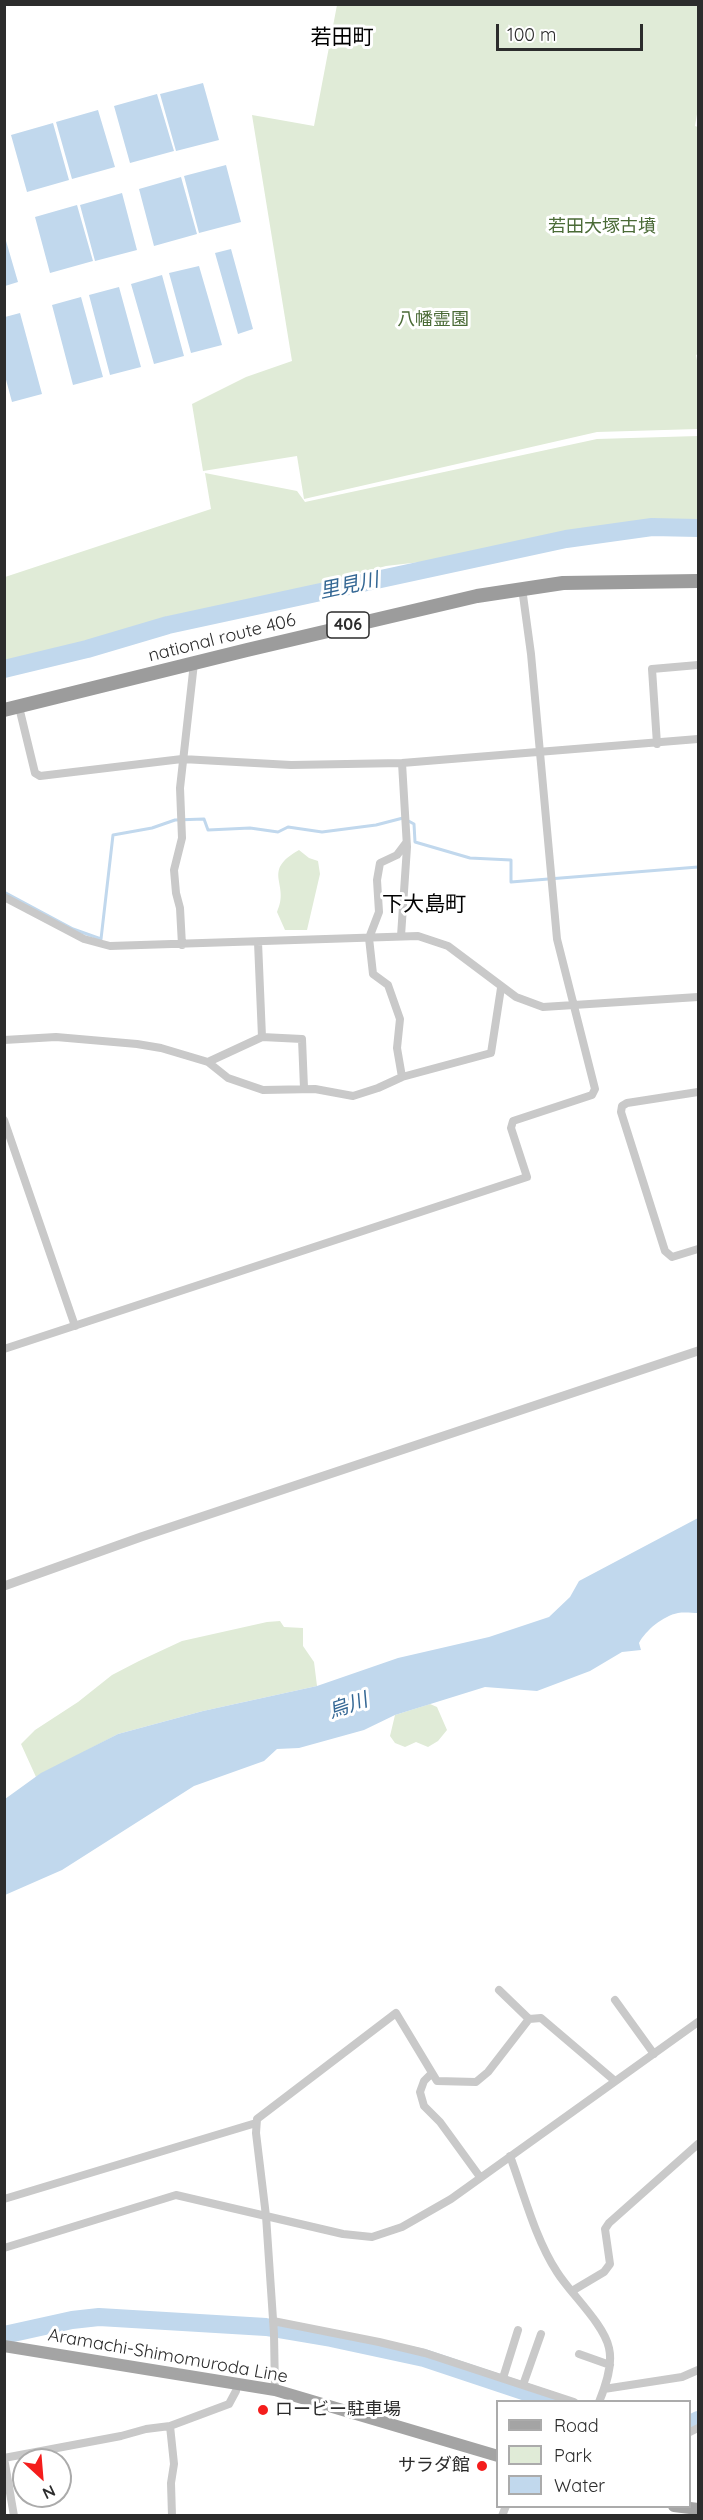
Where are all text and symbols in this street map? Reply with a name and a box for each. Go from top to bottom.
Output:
scale bar [499,12,646,50]
text: 100 m [507,23,556,46]
district label: 若田町 [311,25,373,51]
park label: 若田大塚古墳 [548,216,656,238]
park label: 八幡霊園 [397,309,469,331]
water label: 里見川 [317,568,381,604]
street label: national route 406 [146,609,298,667]
road number: 406 [327,612,369,638]
district label: 下大島町 [382,892,466,918]
water label: 烏川 [325,1688,371,1724]
street label: Aramachi-Shimomuroda Line [46,2324,290,2388]
place label: ロービー駐車場 [275,2399,401,2421]
legend [496,2400,691,2508]
marker: ロービー駐車場 [256,2403,270,2417]
text: Road [554,2414,599,2437]
text: Park [554,2444,592,2467]
north arrow [12,2448,72,2508]
place label: サラダ館 [398,2455,470,2477]
marker: サラダ館 [475,2459,489,2473]
text: Water [554,2474,605,2497]
text: N [39,2481,59,2504]

